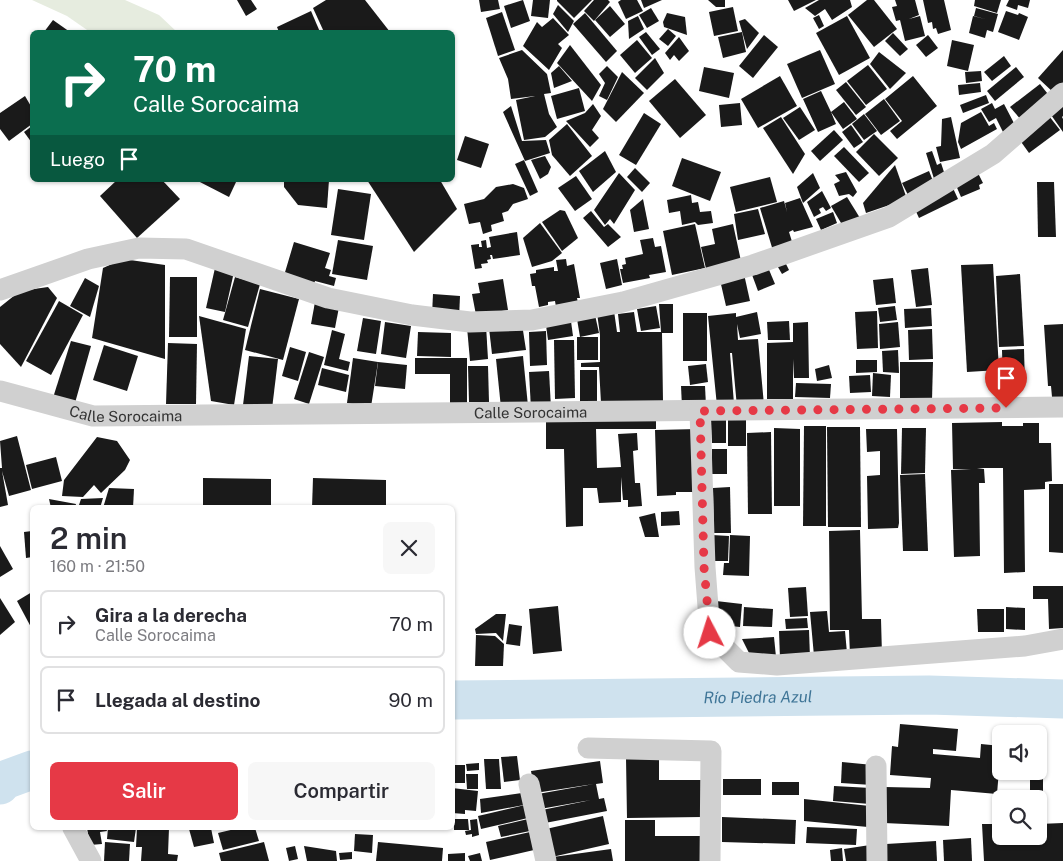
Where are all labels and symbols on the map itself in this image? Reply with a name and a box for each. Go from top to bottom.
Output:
pin [985,357,1027,408]
street label: Calle Sorocaima [68,402,182,425]
street label: Calle Sorocaima [474,403,587,421]
position arrow [683,606,735,658]
water label: Río Piedra Azul [703,687,813,707]

